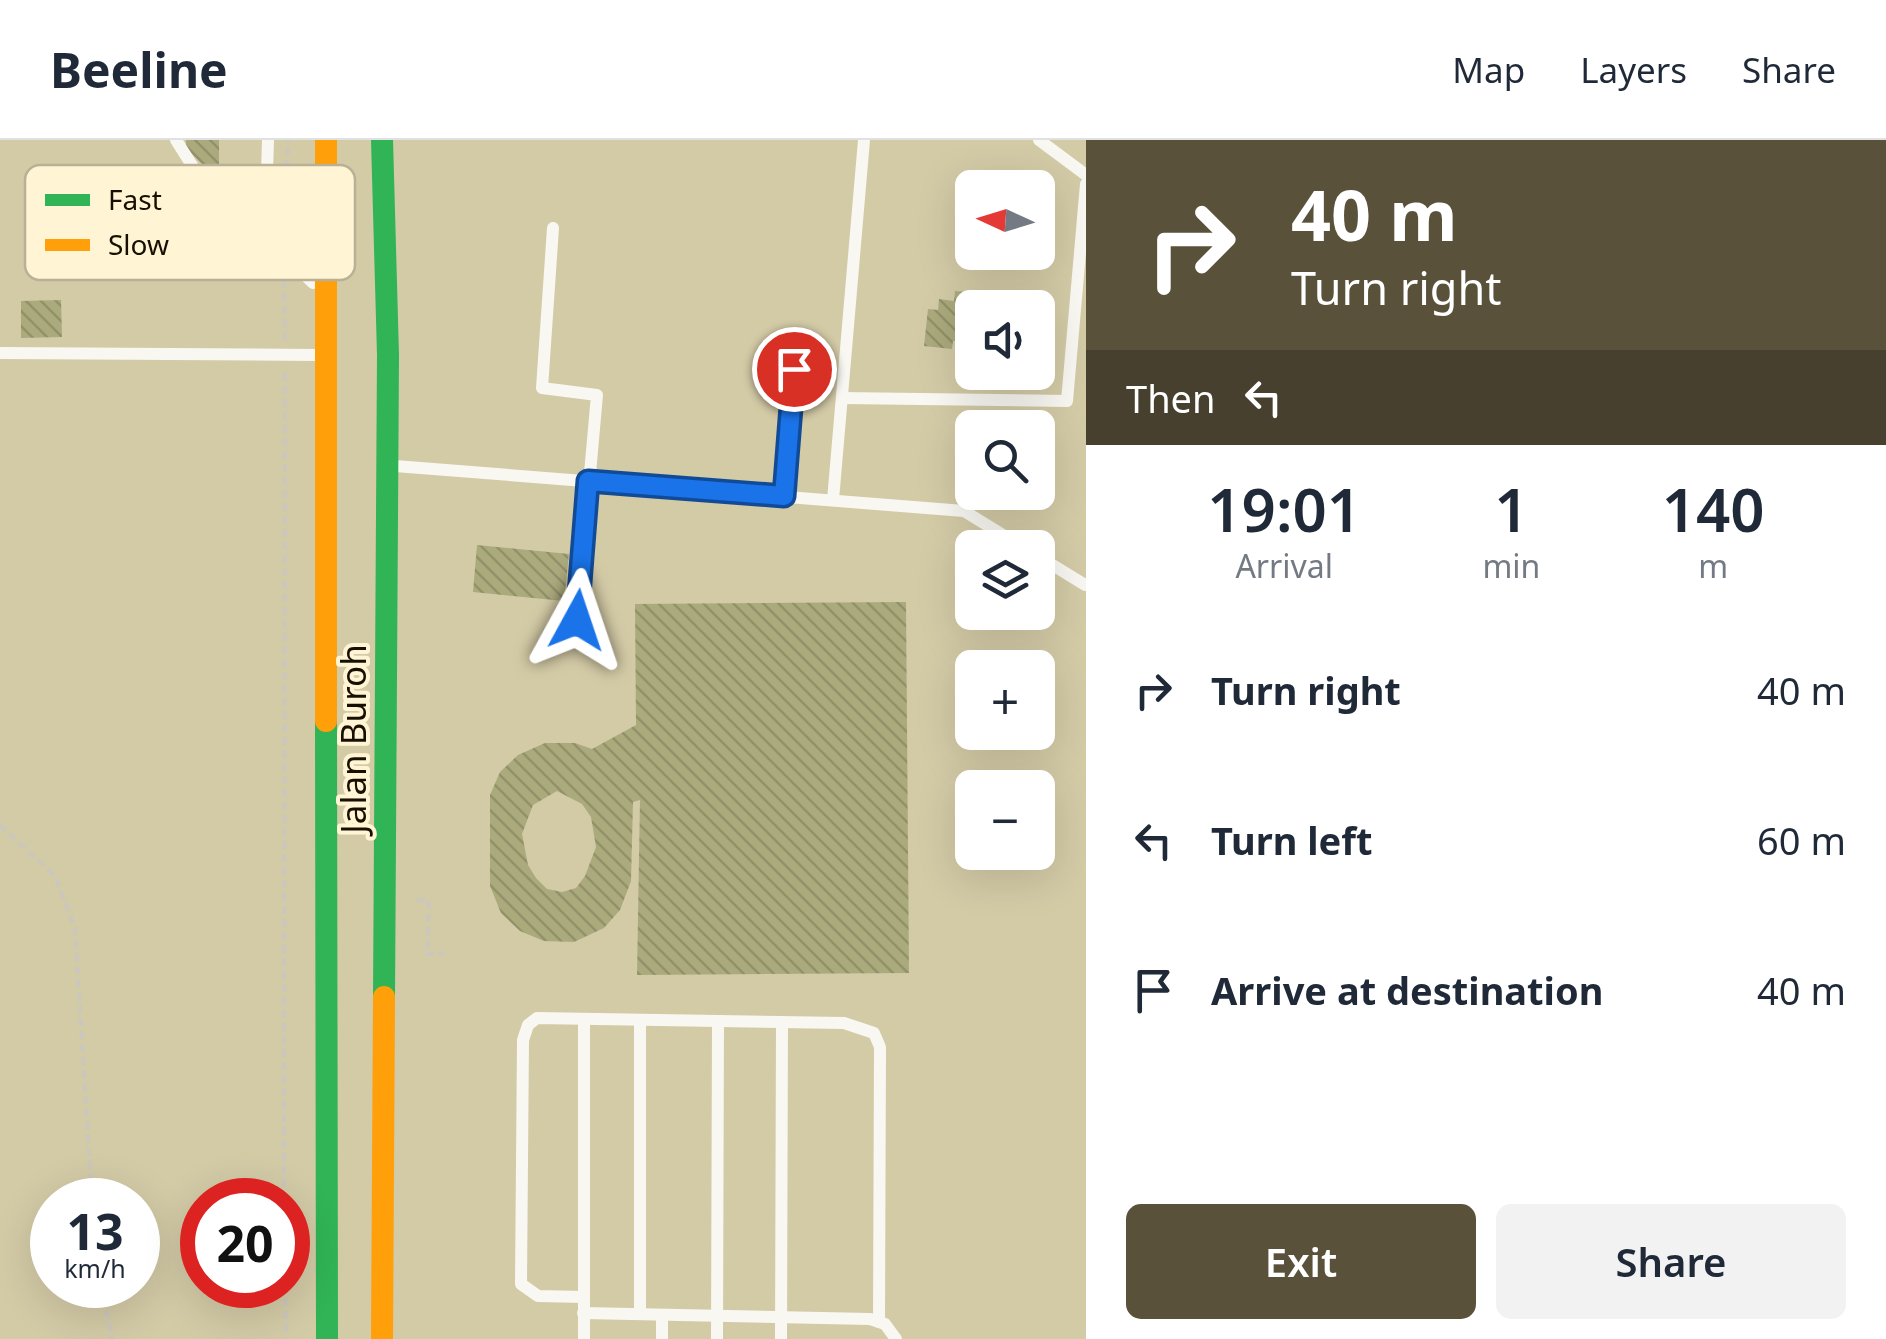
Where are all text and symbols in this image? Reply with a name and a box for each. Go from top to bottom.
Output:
text: Beeline [50,37,228,102]
text: Map [1452,46,1525,93]
text: Layers [1580,46,1687,93]
text: Share [1742,46,1836,93]
legend [25,165,355,280]
text: 40 m [1291,166,1458,262]
north arrow [955,170,1055,270]
map controls [955,170,1055,870]
text: Fast [108,180,162,218]
icon: right [1126,180,1256,310]
text: Slow [108,225,169,263]
text: Turn right [1291,257,1502,318]
button: sound [955,290,1055,390]
pin [752,327,837,412]
icon: arrive [767,342,822,397]
icon: left [1236,370,1291,425]
text: Then [1126,372,1216,424]
button: search [955,410,1055,510]
text: 19:01 [1207,468,1361,550]
text: 1 [1494,468,1529,550]
text: 140 [1662,468,1765,550]
button: layers [955,530,1055,630]
text: Arrival [1235,544,1333,587]
text: min [1482,544,1540,587]
text: m [1698,544,1728,587]
position arrow [525,568,629,672]
street label: Jalan Buroh [329,644,376,837]
button: + [955,650,1055,750]
icon: right [1126,663,1181,718]
text: Turn right [1211,664,1401,716]
text: 40 m [1757,664,1846,716]
button: − [955,770,1055,870]
icon: left [1126,813,1181,868]
text: Turn left [1211,814,1373,866]
text: 60 m [1757,814,1846,866]
icon: arrive [1126,963,1181,1018]
text: Arrive at destination [1211,964,1603,1016]
text: 40 m [1757,964,1846,1016]
speed limit sign: 20 [180,1178,310,1308]
text: 13 [66,1197,124,1265]
button: Exit [1126,1204,1476,1319]
button: Share [1496,1204,1846,1319]
text: km/h [64,1251,126,1285]

